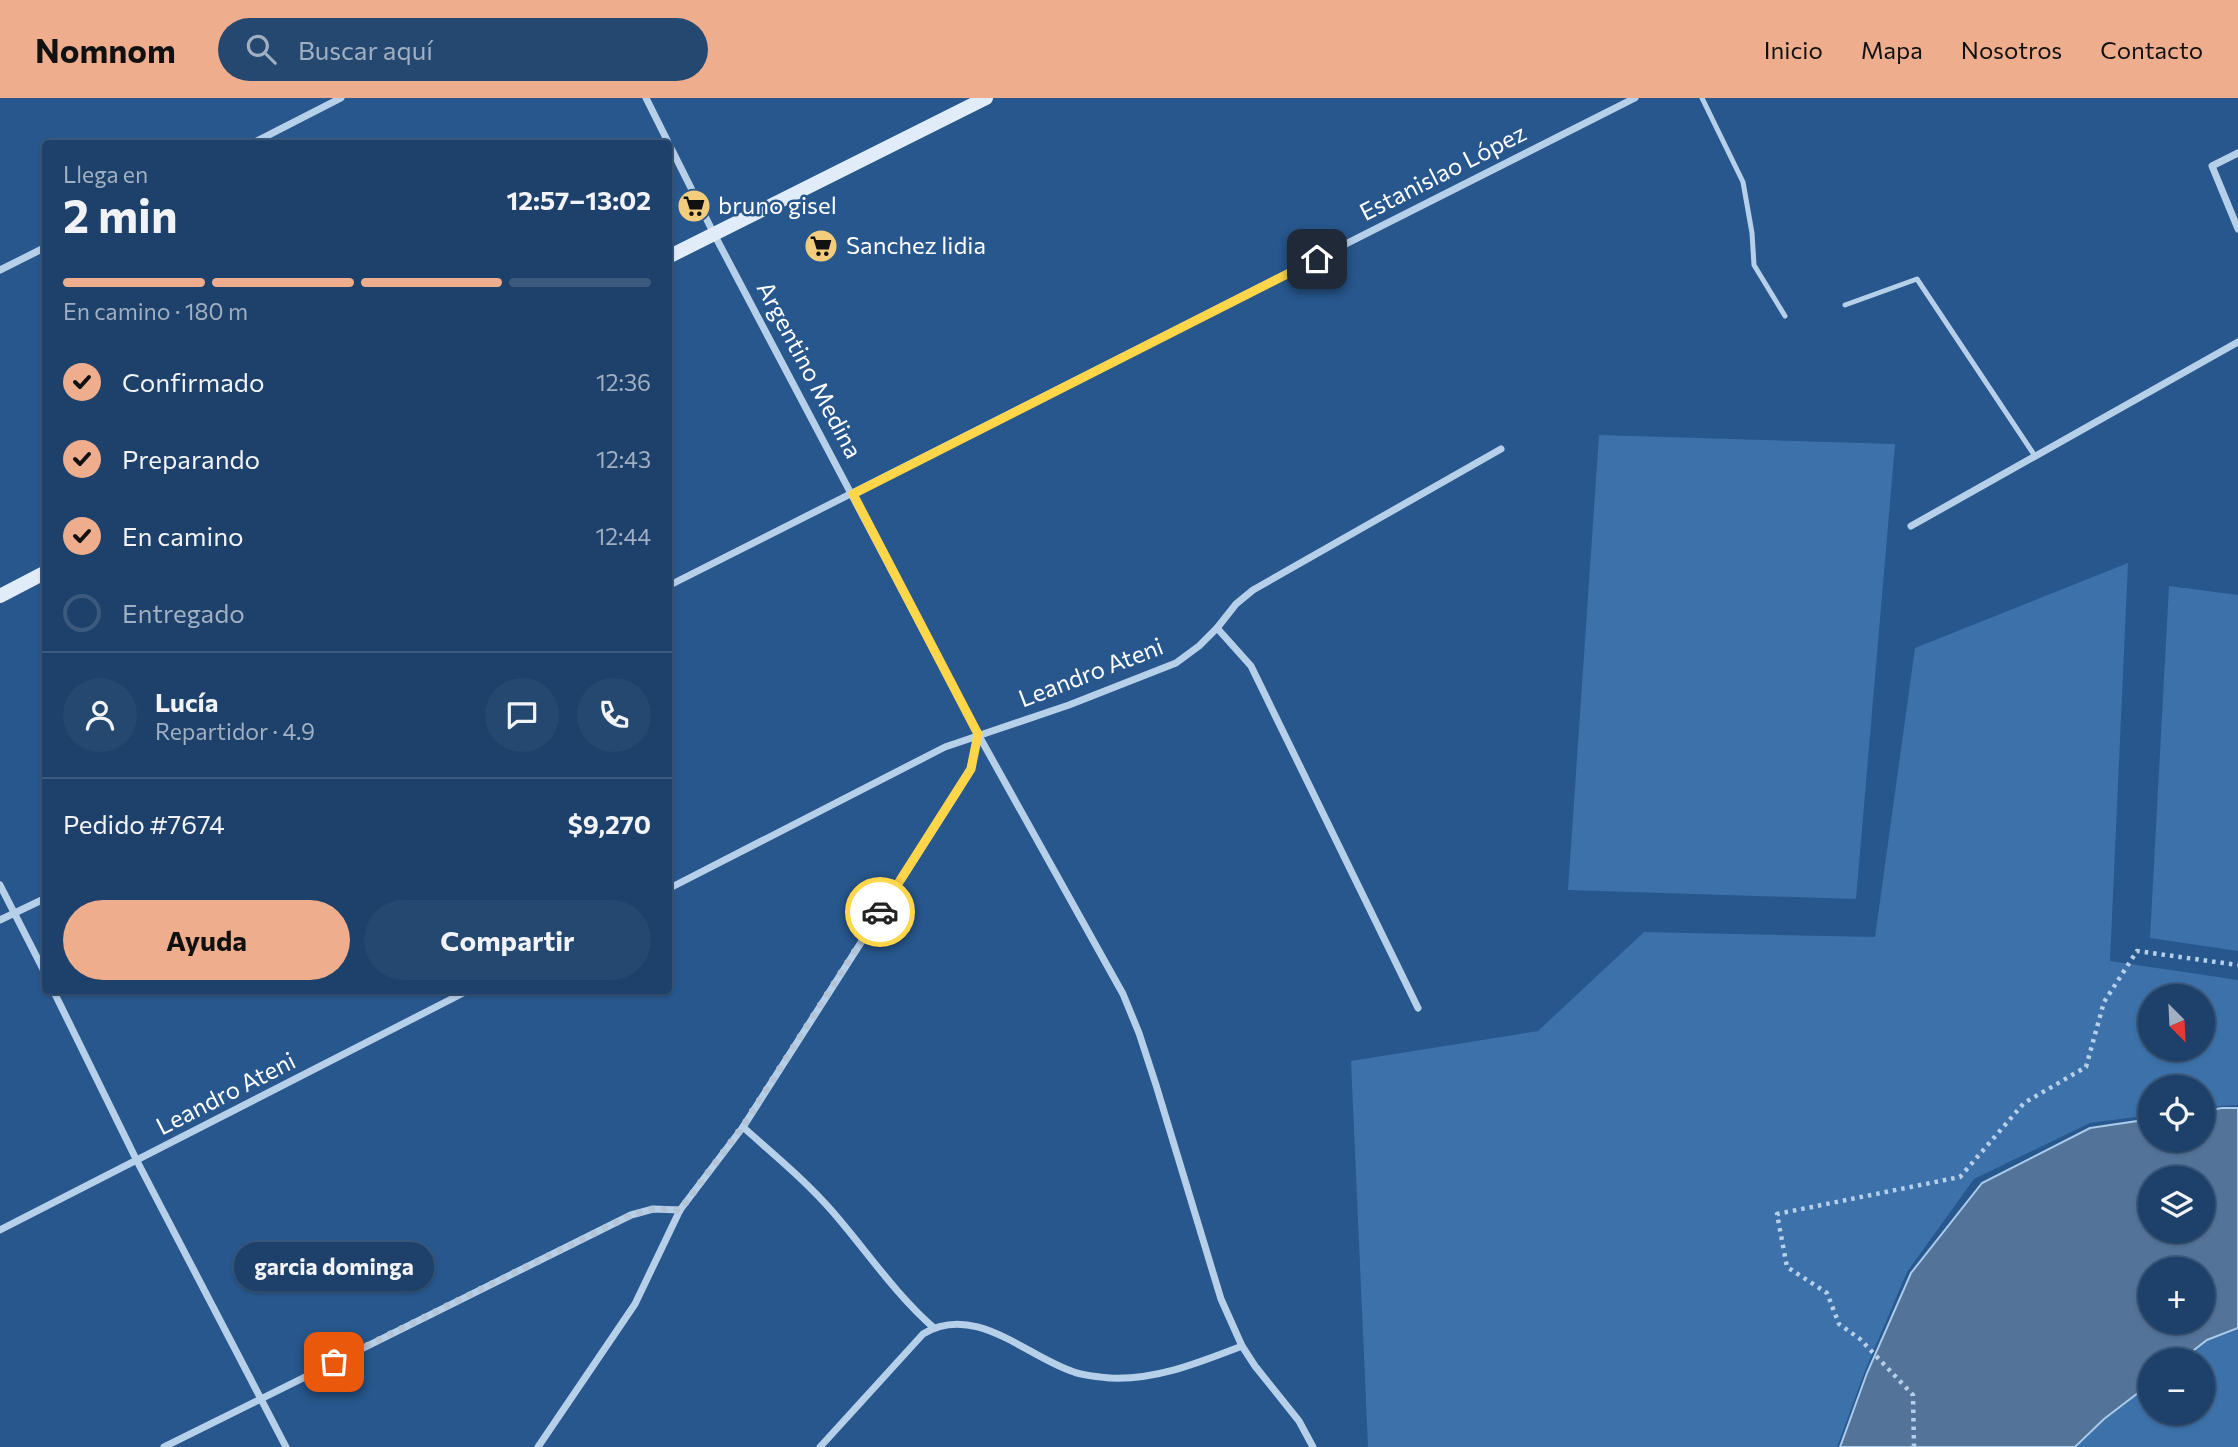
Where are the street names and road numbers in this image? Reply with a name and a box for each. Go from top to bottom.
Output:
street label: Estanislao López [1354,117,1530,226]
street label: Argentino Medina [752,276,869,463]
street label: Leandro Ateni [1014,631,1167,712]
street label: Leandro Ateni [151,1045,300,1140]

